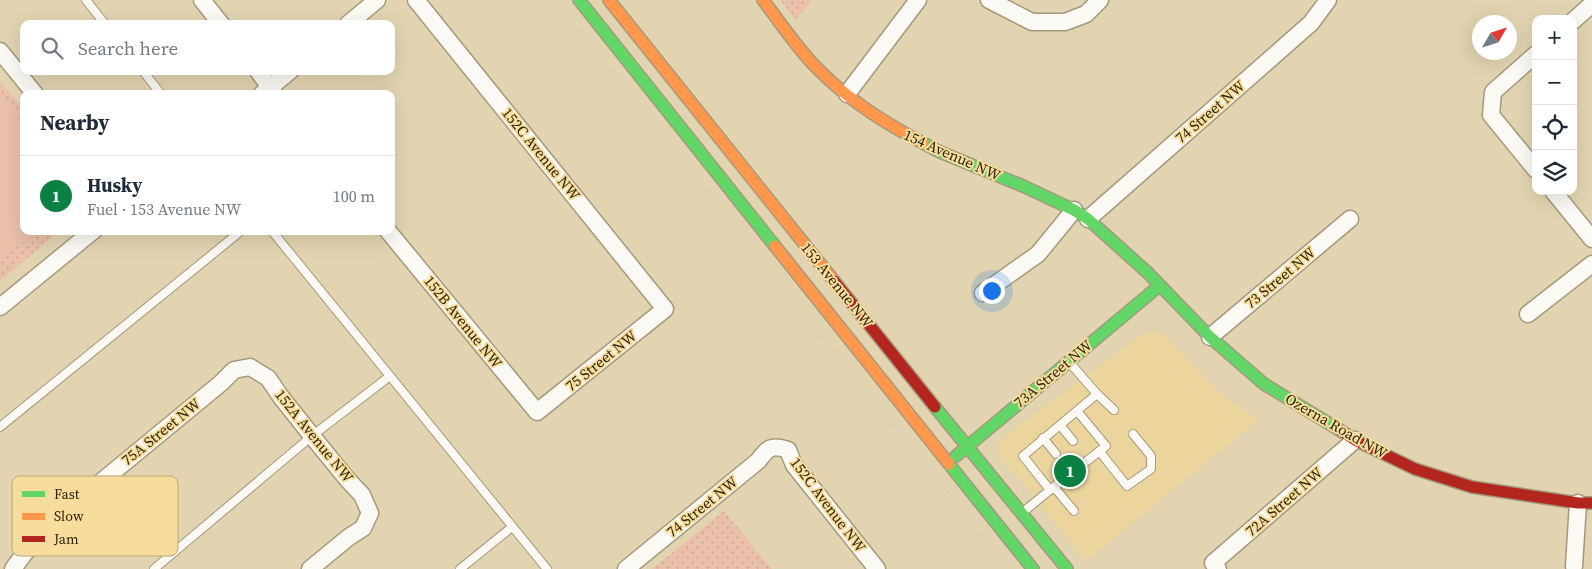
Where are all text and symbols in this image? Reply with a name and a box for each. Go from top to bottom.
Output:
north arrow [1472,15,1517,60]
map controls [1532,15,1577,195]
button: + [1532,15,1577,60]
search box [20,20,395,75]
icon: search [38,34,66,62]
text: Search here [78,35,178,61]
button: − [1532,60,1577,105]
street label: 74 Street NW [1170,75,1250,148]
street label: 152C Avenue NW [497,103,586,205]
button: locate [1532,105,1577,150]
text: Nearby [40,108,110,137]
street label: 154 Avenue NW [900,124,1005,186]
button: layers [1532,150,1577,195]
text: Husky [87,172,142,198]
text: 1 [52,185,60,207]
text: 100 m [333,185,375,207]
text: Fuel · 153 Avenue NW [87,198,241,220]
street label: 153 Avenue NW [796,238,879,332]
street label: 73 Street NW [1240,242,1320,313]
street label: 152B Avenue NW [419,271,508,373]
your location [979,278,1005,304]
street label: 75 Street NW [561,325,641,396]
street label: 73A Street NW [1009,334,1097,413]
street label: 152A Avenue NW [270,385,359,487]
street label: Ozerna Road NW [1281,388,1392,464]
street label: 75A Street NW [117,393,205,470]
pin: 1 [1054,452,1086,490]
street label: 152C Avenue NW [786,453,871,557]
street label: 72A Street NW [1240,462,1327,541]
street label: 74 Street NW [662,471,742,542]
legend [12,476,178,556]
text: Fast [54,484,80,504]
text: Slow [54,506,84,526]
text: Jam [53,529,79,549]

